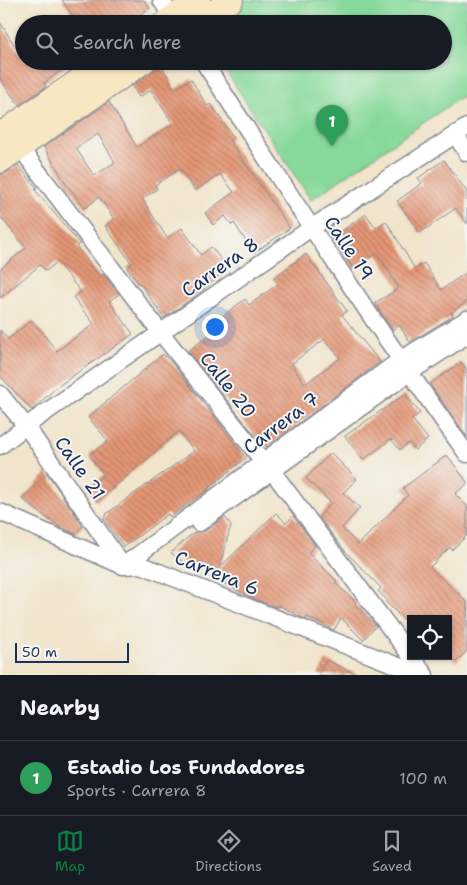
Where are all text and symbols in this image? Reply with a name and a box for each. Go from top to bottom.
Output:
search box [15,15,452,70]
icon: search [33,29,61,57]
text: Search here [73,30,182,55]
pin: 1 [316,105,348,146]
street label: Calle 19 [318,211,380,285]
street label: Carrera 8 [176,231,264,303]
your location [202,314,228,340]
street label: Calle 20 [194,347,262,423]
street label: Carrera 7 [238,386,324,460]
street label: Calle 21 [49,431,111,505]
street label: Carrera 6 [171,545,263,601]
map controls [407,615,452,660]
button: locate [407,615,452,660]
scale bar [15,640,129,663]
text: 50 m [22,643,57,661]
text: Nearby [20,694,100,722]
text: Estadio Los Fundadores [67,755,305,780]
text: 1 [32,768,40,789]
text: 100 m [399,768,447,789]
text: Sports · Carrera 8 [67,780,206,801]
tab: Map [55,827,85,875]
tab: Directions [195,827,262,875]
tab: Saved [372,827,412,875]

